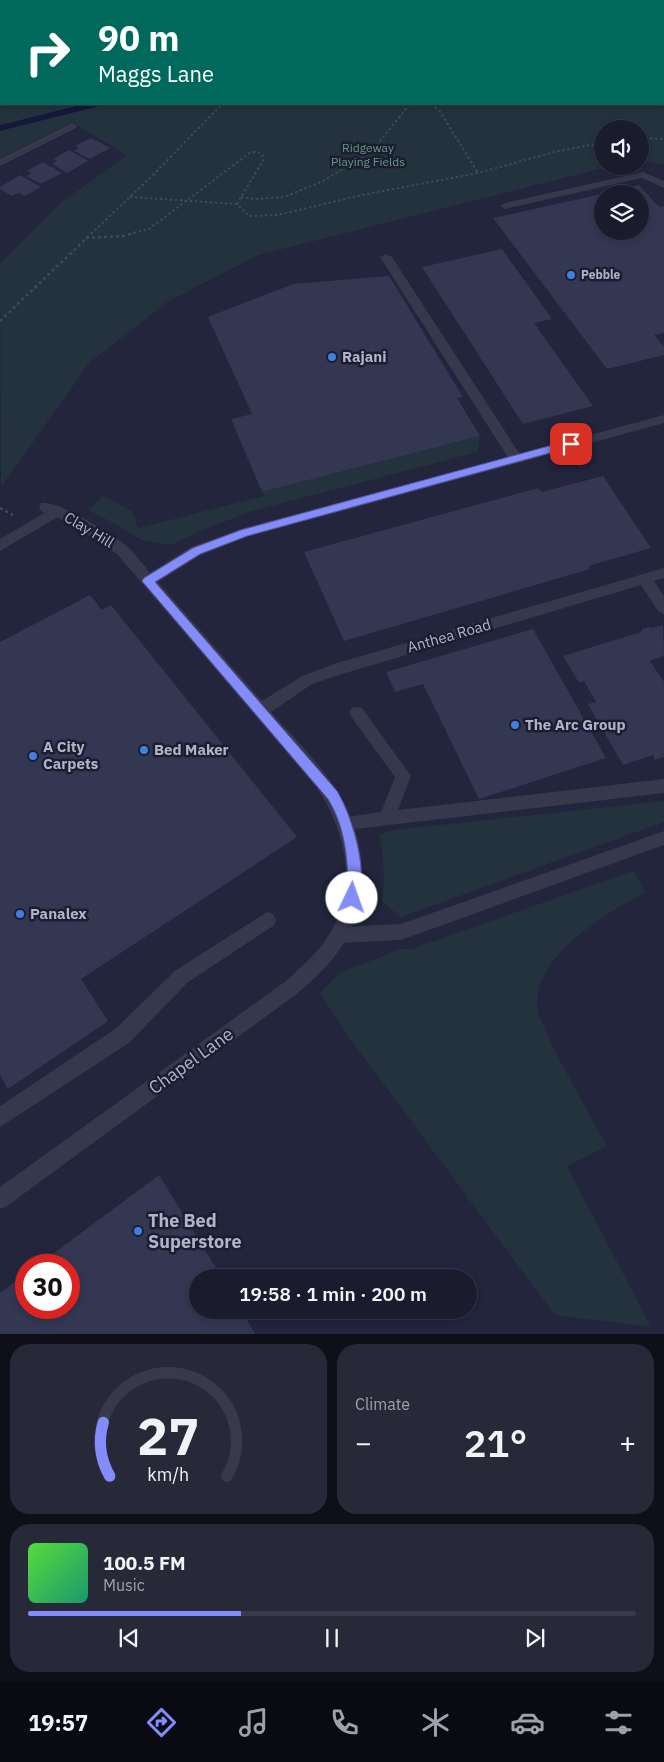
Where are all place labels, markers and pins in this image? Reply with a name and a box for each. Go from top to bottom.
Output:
place label: Pebble [581,267,621,282]
marker: Pebble [565,269,577,281]
place label: Rajani [342,347,387,366]
marker: Rajani [326,351,338,363]
pin [550,423,592,465]
place label: The Arc Group [525,715,626,734]
marker: The Arc Group [509,719,521,731]
place label: A City Carpets [43,737,99,773]
place label: Bed Maker [154,740,229,759]
marker: Bed Maker [138,744,150,756]
marker: A City Carpets [27,750,39,762]
place label: Panalex [30,904,87,923]
marker: Panalex [14,908,26,920]
place label: The Bed Superstore [148,1209,242,1253]
marker: The Bed Superstore [132,1225,144,1237]

